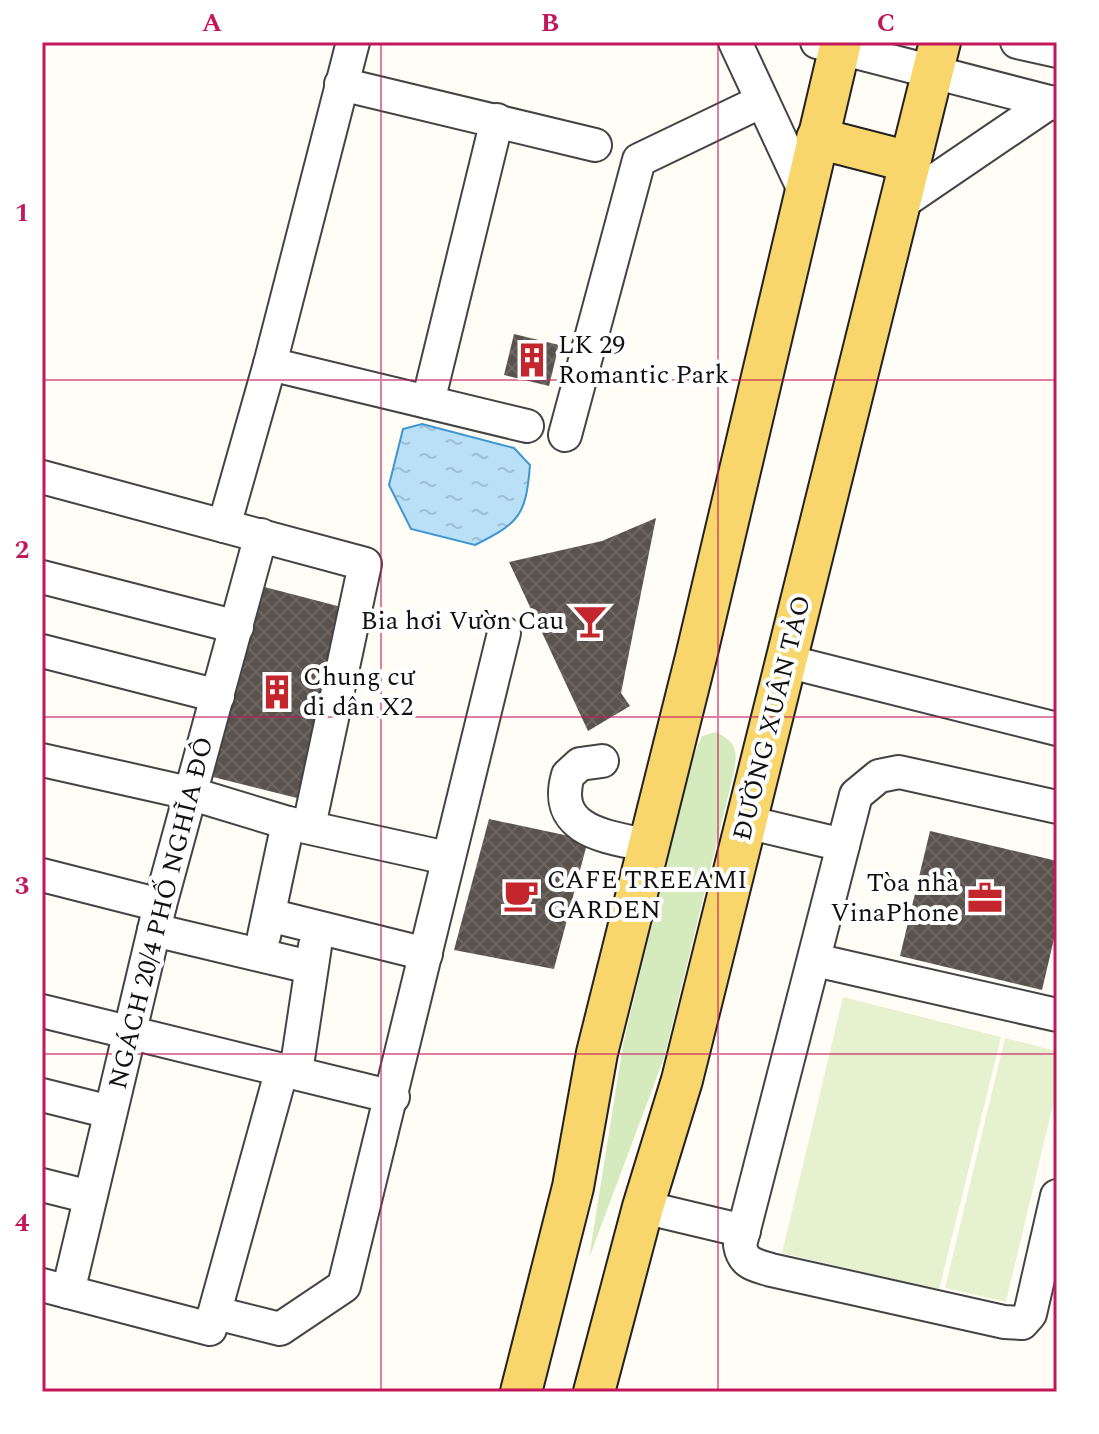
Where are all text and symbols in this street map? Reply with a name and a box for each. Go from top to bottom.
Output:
text: A [202,3,222,43]
text: B [541,3,559,43]
text: C [877,3,895,43]
text: 1 [15,193,29,233]
place label: LK 29 Romantic Park [558,325,729,395]
building icon: LK 29 Romantic Park [513,341,551,379]
text: 2 [15,530,29,570]
street label: ĐƯỜNG XUÂN TẢO [722,591,822,845]
place label: Bia hơi Vườn Cau [361,601,564,641]
bar icon: Bia hơi Vườn Cau [571,602,609,640]
place label: Chung cư di dân X2 [303,657,416,727]
building icon: Chung cư di dân X2 [258,673,296,711]
street label: NGÁCH 20/4 PHỐ NGHĨA ĐÔ [98,733,224,1093]
place label: CAFE TREEAMI GARDEN [547,860,747,930]
place label: Tòa nhà VinaPhone [830,863,959,933]
text: 3 [15,866,29,906]
cafe icon: CAFE TREEAMI GARDEN [502,876,540,914]
office icon: Tòa nhà VinaPhone [966,879,1004,917]
text: 4 [15,1203,30,1243]

